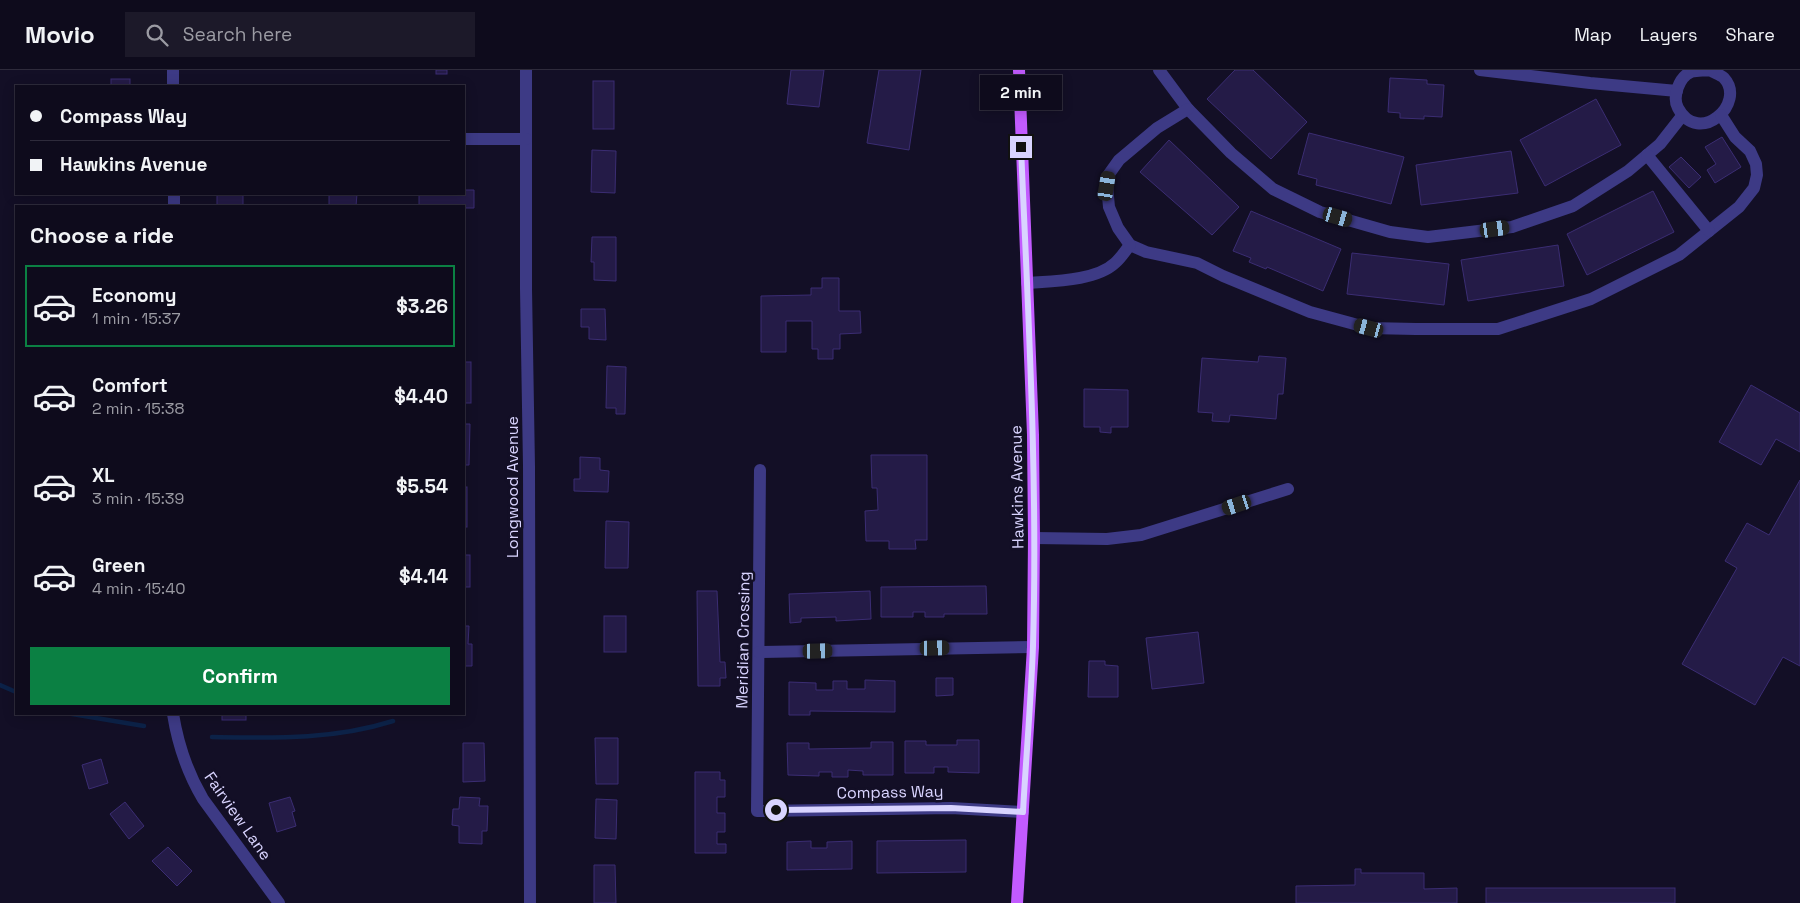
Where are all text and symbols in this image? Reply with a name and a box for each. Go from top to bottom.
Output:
search box [125,12,475,57]
text: Movio [25,19,95,50]
icon: search [143,21,171,49]
text: Search here [183,22,292,47]
text: Map [1574,23,1612,46]
text: Layers [1640,23,1697,46]
text: Share [1725,23,1775,46]
callout: 2 min [980,75,1062,110]
text: 2 min [1000,82,1042,103]
text: Compass Way [60,104,187,129]
route end [1010,136,1032,158]
text: Hawkins Avenue [60,152,208,177]
car [1097,170,1116,202]
car [1321,206,1354,228]
car [1479,219,1510,239]
text: Choose a ride [30,221,174,249]
text: Economy [92,283,176,308]
icon: car [32,284,77,329]
text: $3.26 [396,294,448,319]
text: 1 min · 15:37 [92,308,181,329]
car [1352,317,1385,339]
text: Comfort [92,373,168,398]
icon: car [32,374,77,419]
text: $4.40 [394,384,448,409]
text: 2 min · 15:38 [92,398,184,419]
street label: Longwood Avenue [502,416,523,558]
street label: Hawkins Avenue [1005,425,1029,549]
text: XL [92,463,115,488]
icon: car [32,464,77,509]
text: $5.54 [396,474,448,499]
text: 3 min · 15:39 [92,488,184,509]
car [1220,493,1253,517]
text: Green [92,553,145,578]
icon: car [32,554,77,599]
text: $4.14 [399,564,448,589]
street label: Meridian Crossing [731,571,755,709]
text: 4 min · 15:40 [92,578,185,599]
car [919,640,950,656]
car [802,643,833,659]
button: Confirm [30,647,450,705]
street label: Fairview Lane [200,768,276,864]
street label: Compass Way [836,781,944,803]
route start [765,799,787,821]

